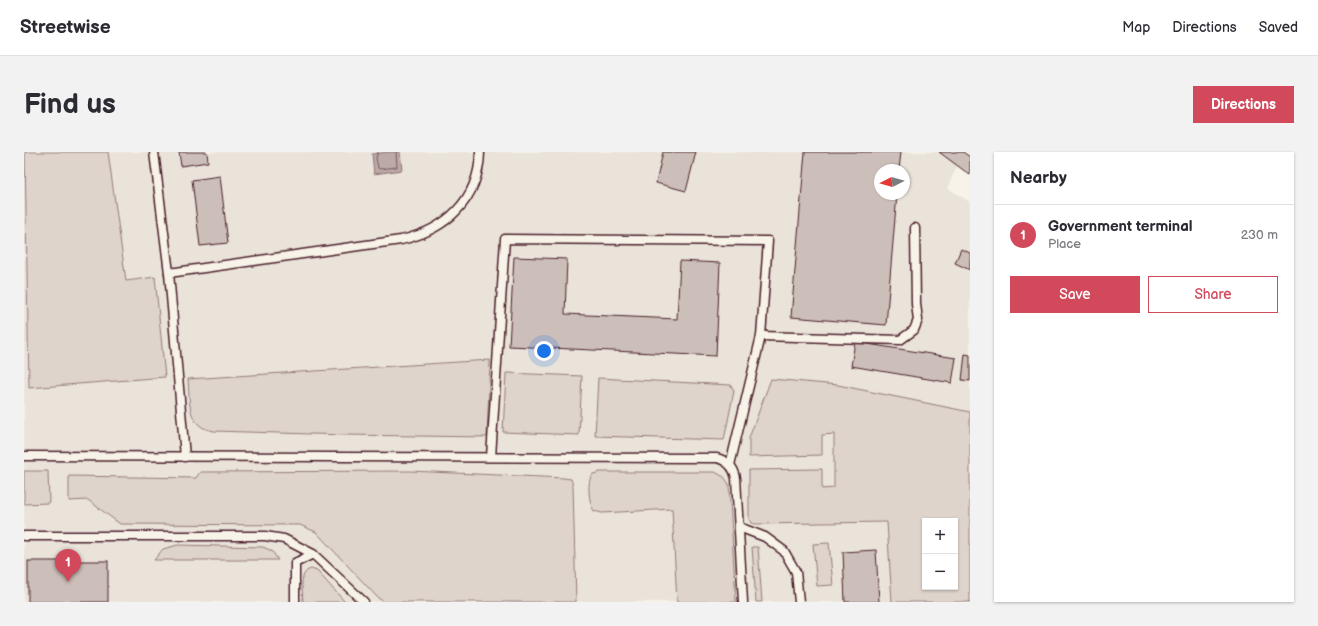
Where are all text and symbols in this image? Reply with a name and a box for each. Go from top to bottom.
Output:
text: Streetwise [20,16,111,39]
text: Map [1122,19,1150,36]
text: Directions [1172,19,1237,36]
text: Saved [1259,19,1298,36]
button: Directions [1193,86,1294,123]
text: Find us [24,88,116,121]
north arrow [874,164,910,200]
text: Nearby [1010,168,1067,188]
text: Government terminal [1048,217,1193,236]
text: 1 [1020,227,1026,243]
text: 230 m [1241,227,1278,243]
text: Place [1048,236,1081,252]
button: Save [1010,276,1140,313]
button: Share [1148,276,1278,313]
your location [534,341,554,361]
map controls [922,518,958,590]
button: + [922,518,958,554]
pin: 1 [55,549,81,582]
button: − [922,554,958,590]

